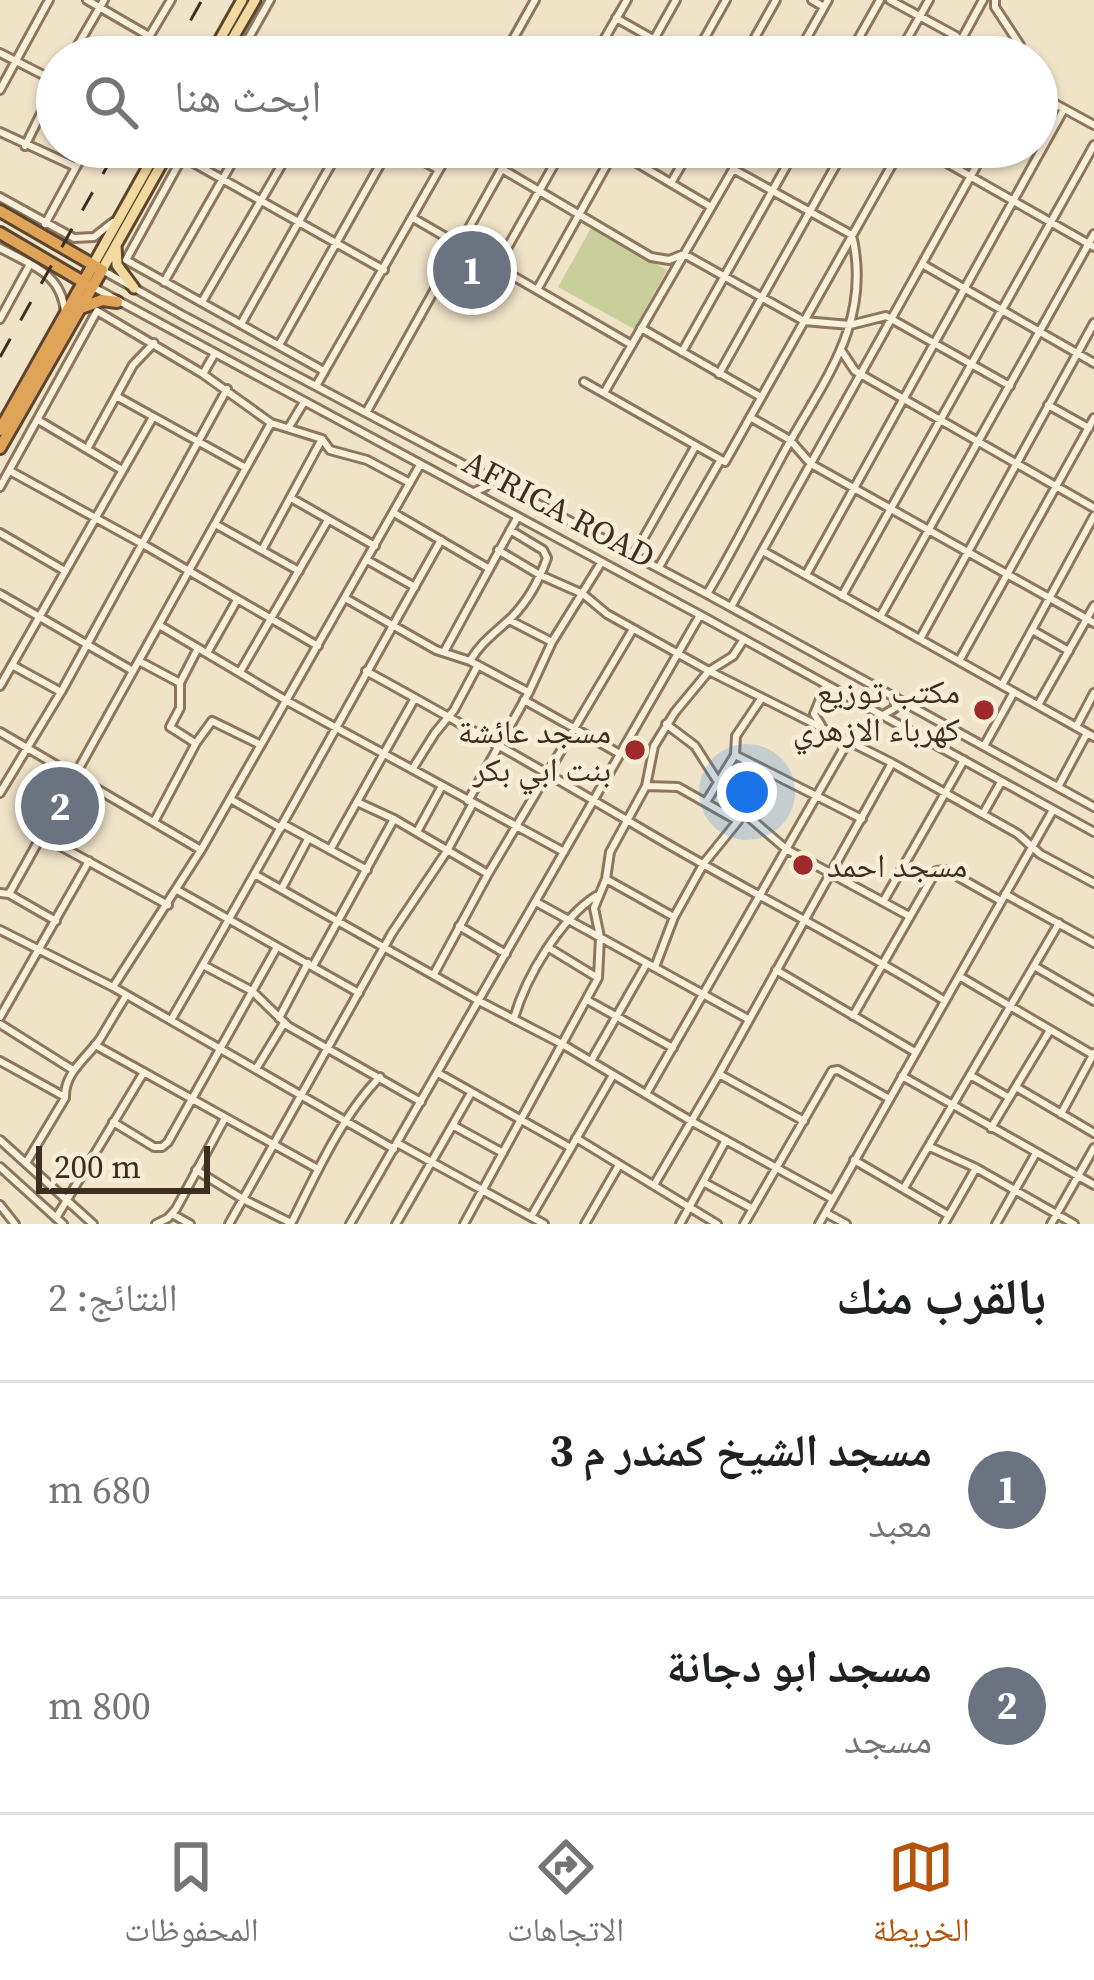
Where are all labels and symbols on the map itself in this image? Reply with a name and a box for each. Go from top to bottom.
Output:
pin: 1 [433,225,511,315]
street label: AFRICA ROAD [455,439,663,579]
place label: مكتب توزيع كهرباء الازهري [793,669,960,755]
marker: مكتب توزيع كهرباء الازهري [971,697,997,723]
place label: مسجد عائشة بنت ابي بكر [458,709,611,795]
marker: مسجد عائشة بنت ابي بكر [622,737,648,763]
pin: 2 [21,761,99,851]
your location [717,762,777,822]
place label: مسجد احمد [827,843,967,888]
marker: مسجد احمد [790,852,816,878]
scale bar [36,1140,210,1193]

